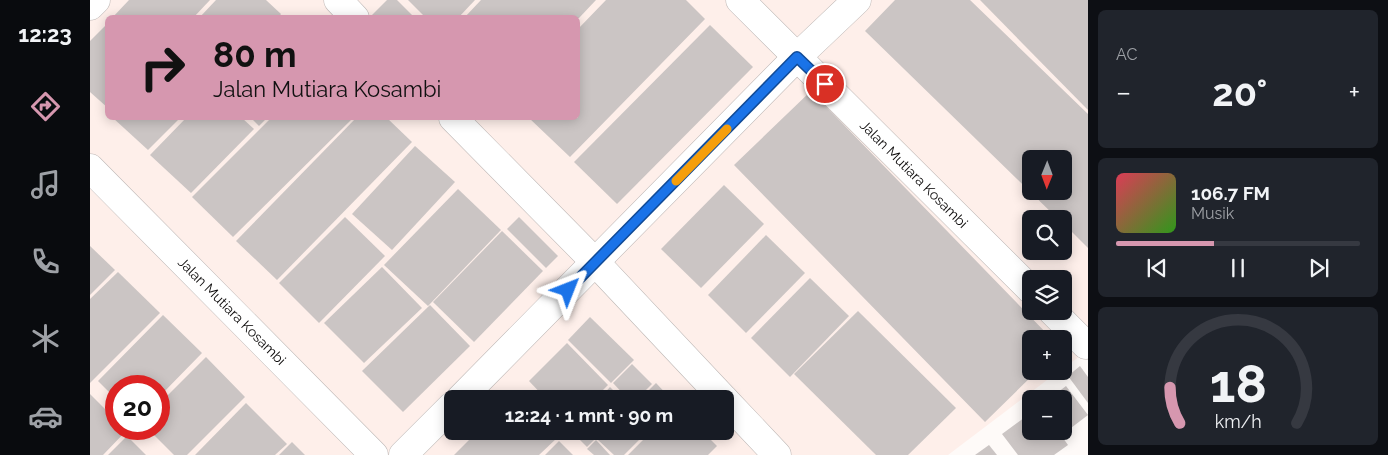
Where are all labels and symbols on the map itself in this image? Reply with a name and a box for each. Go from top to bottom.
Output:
pin [804,63,846,105]
street label: Jalan Mutiara Kosambi [857,117,971,231]
north arrow [1022,150,1072,200]
street label: Jalan Mutiara Kosambi [175,254,289,368]
position arrow [541,263,593,315]
speed limit sign: 20 [105,375,170,440]

